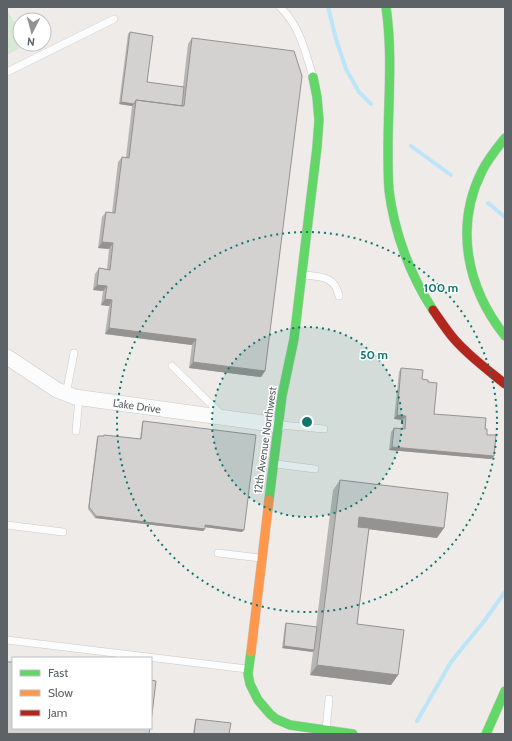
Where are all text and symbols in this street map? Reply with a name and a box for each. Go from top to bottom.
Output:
north arrow [12,12,52,52]
text: N [26,35,36,49]
text: 100 m [424,280,458,295]
text: 50 m [360,347,388,362]
street label: 12th Avenue Northwest [251,386,279,494]
street label: Lake Drive [112,396,162,416]
centre of rings [300,415,314,429]
legend [12,657,152,729]
text: Fast [48,665,68,680]
text: Slow [48,685,73,700]
text: Jam [47,705,67,720]

